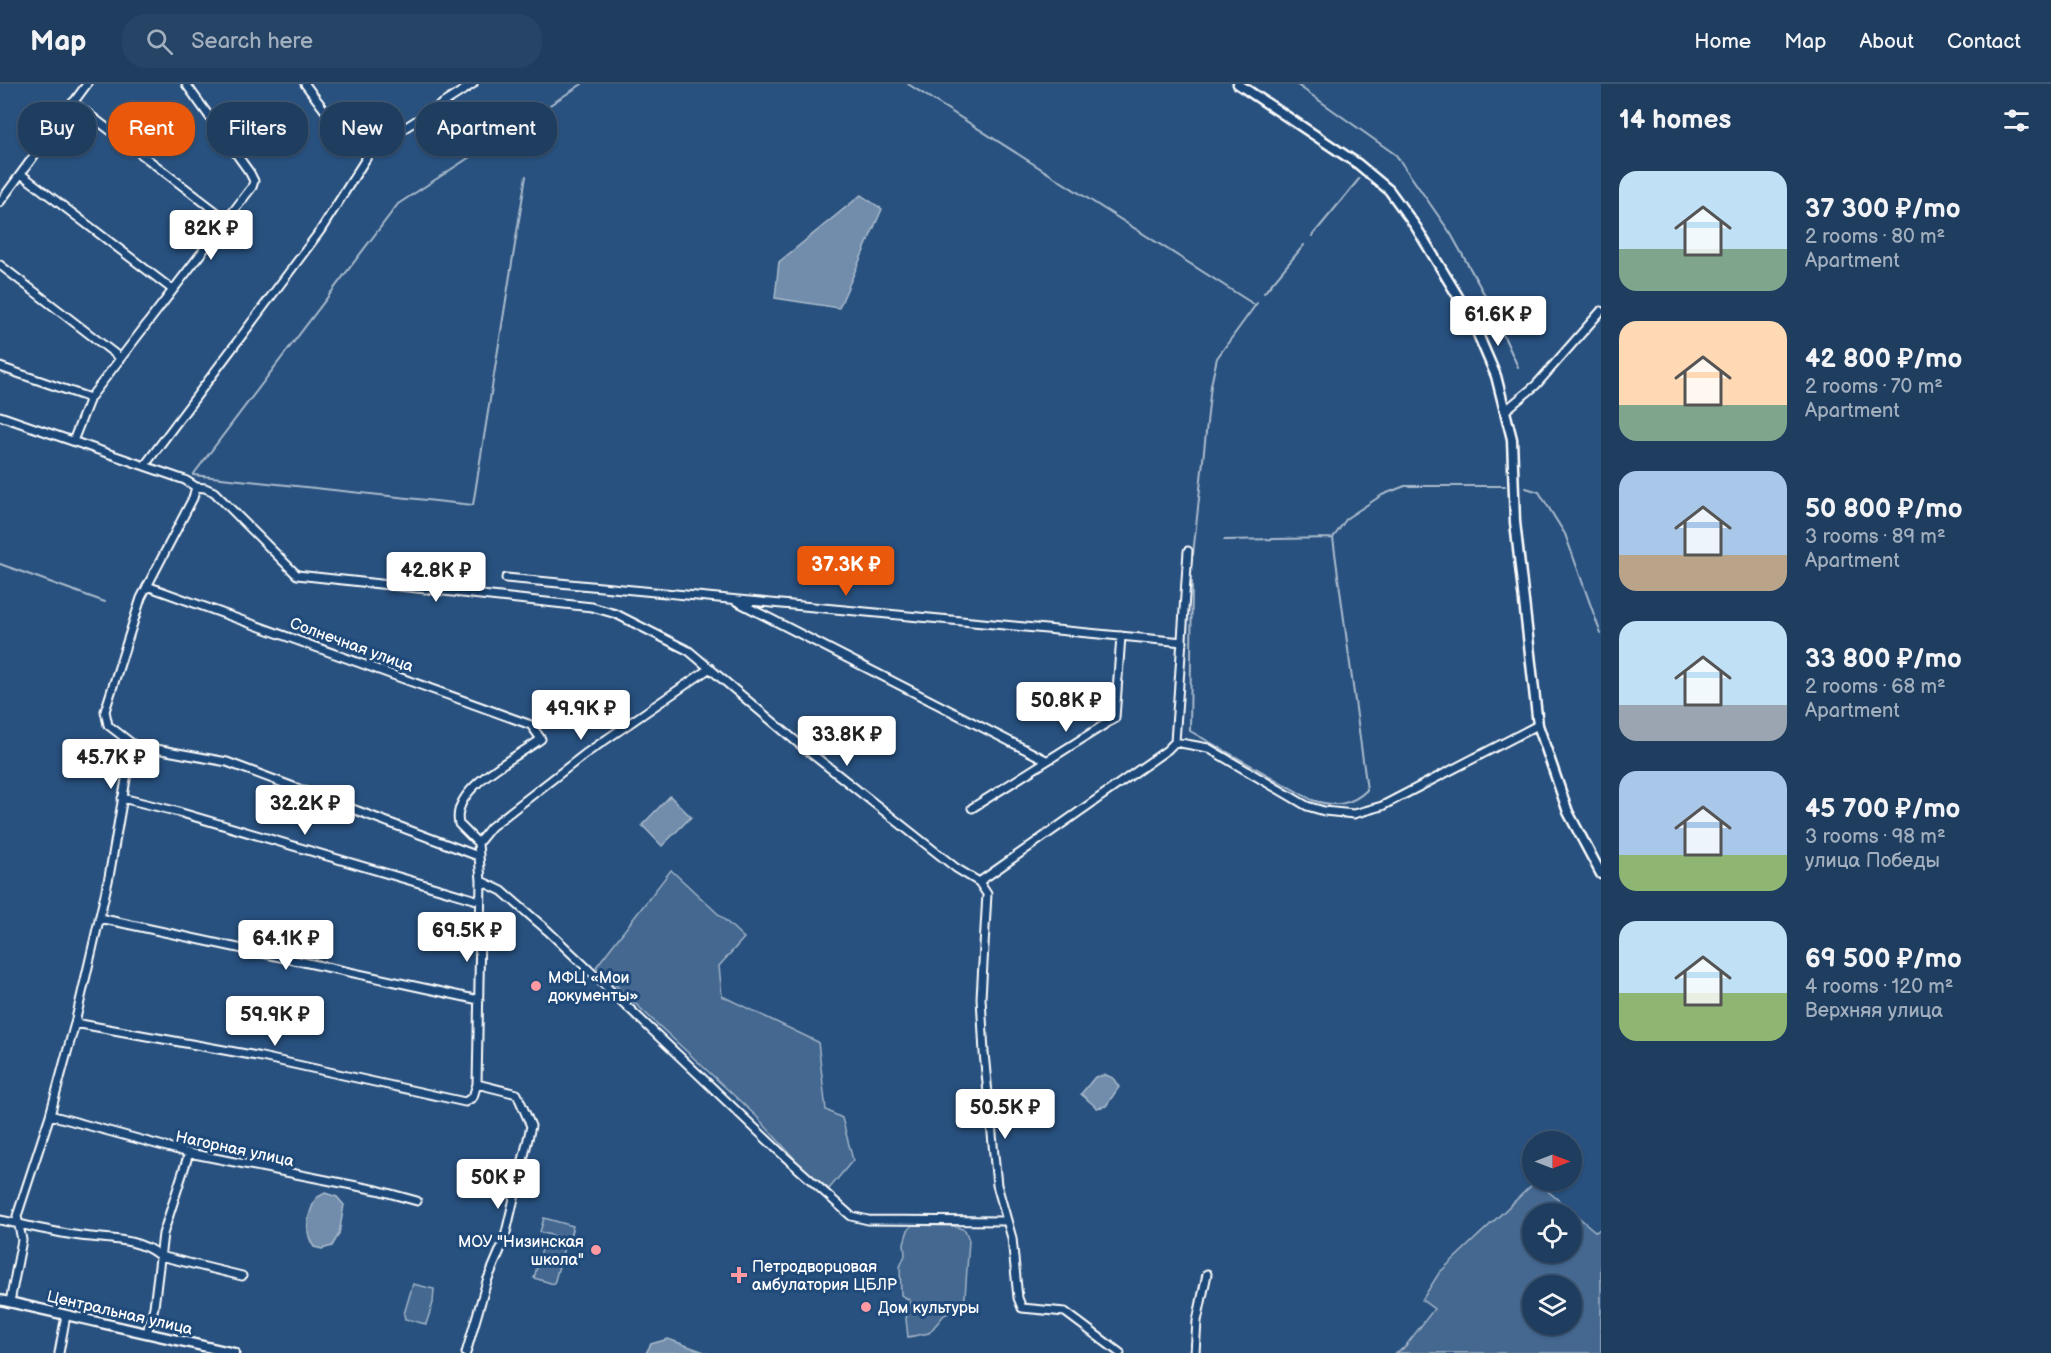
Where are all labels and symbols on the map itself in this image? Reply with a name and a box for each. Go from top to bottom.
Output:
pin: 82K ₽ [169,210,253,261]
pin: 61.6K ₽ [1443,296,1553,347]
pin: 37.3K ₽ [791,546,901,597]
pin: 42.8K ₽ [381,552,491,603]
street label: Солнечная улица [287,614,416,677]
pin: 50.8K ₽ [1011,682,1121,733]
pin: 49.9K ₽ [526,690,636,741]
pin: 33.8K ₽ [792,716,902,767]
pin: 45.7K ₽ [56,739,166,790]
pin: 32.2K ₽ [250,785,360,836]
pin: 69.5K ₽ [412,912,522,963]
pin: 64.1K ₽ [231,920,341,971]
place label: МФЦ «Мои документы» [548,969,638,1006]
marker: МФЦ «Мои документы» [529,979,543,993]
pin: 59.9K ₽ [220,996,330,1047]
pin: 50.5K ₽ [950,1089,1060,1140]
street label: Нагорная улица [174,1128,296,1171]
north arrow [1522,1131,1582,1191]
pin: 50K ₽ [456,1159,540,1210]
place label: МОУ "Низинская школа" [458,1233,584,1270]
marker: МОУ "Низинская школа" [589,1243,603,1257]
place label: Петродворцовая амбулатория ЦБЛР [752,1258,897,1295]
marker: Петродворцовая амбулатория ЦБЛР [730,1266,748,1284]
street label: Центральная улица [45,1287,195,1340]
place label: Дом культуры [878,1299,979,1318]
marker: Дом культуры [859,1300,873,1314]

